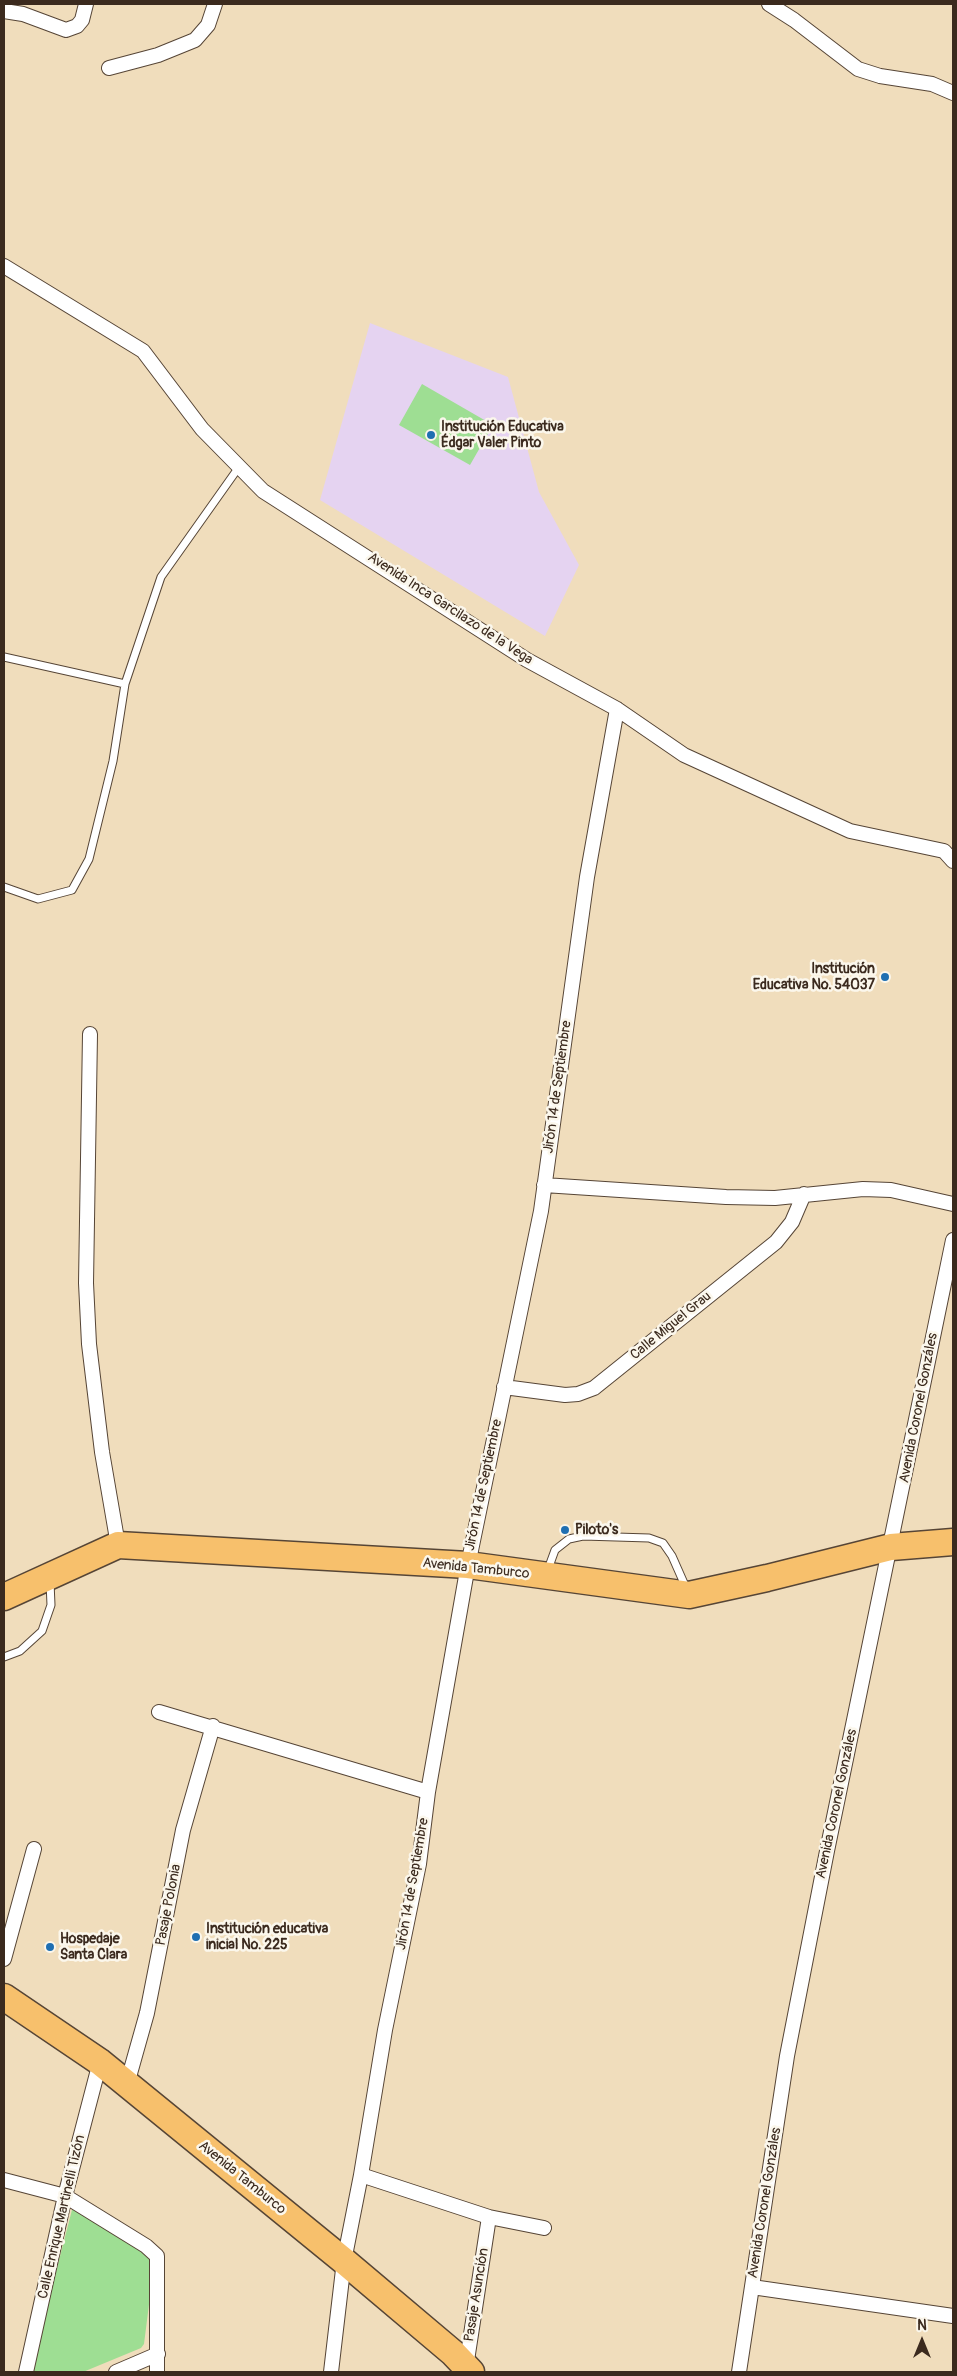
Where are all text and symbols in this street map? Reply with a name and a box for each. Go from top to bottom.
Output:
place label: Institución Educativa Édgar Valer Pinto [441,419,564,452]
marker: Institución Educativa Édgar Valer Pinto [425,429,437,441]
street label: Avenida Inca Garcilazo de la Vega [364,549,536,669]
place label: Institución Educativa No. 54037 [753,961,875,994]
marker: Institución Educativa No. 54037 [879,971,891,983]
street label: Jirón 14 de Septiembre [540,1020,576,1154]
street label: Calle Miguel Grau [627,1288,715,1364]
street label: Avenida Coronel Gonzáles [896,1332,942,1484]
street label: Jirón 14 de Septiembre [462,1418,506,1552]
place label: Piloto's [575,1522,618,1538]
marker: Piloto's [559,1524,571,1536]
street label: Avenida Tamburco [422,1555,530,1583]
street label: Avenida Coronel Gonzáles [813,1728,861,1880]
street label: Jirón 14 de Septiembre [393,1817,433,1951]
street label: Pasaje Polonia [153,1863,185,1947]
place label: Institución educativa inicial No. 225 [206,1921,328,1954]
place label: Hospedaje Santa Clara [60,1931,127,1964]
marker: Institución educativa inicial No. 225 [190,1931,202,1943]
marker: Hospedaje Santa Clara [44,1941,56,1953]
street label: Avenida Coronel Gonzáles [745,2126,785,2280]
street label: Calle Enrique Martinelli Tizón [35,2133,89,2301]
street label: Avenida Tamburco [195,2138,289,2218]
street label: Pasaje Asunción [461,2247,493,2343]
north arrow [897,2316,947,2366]
text: N [917,2317,927,2334]

